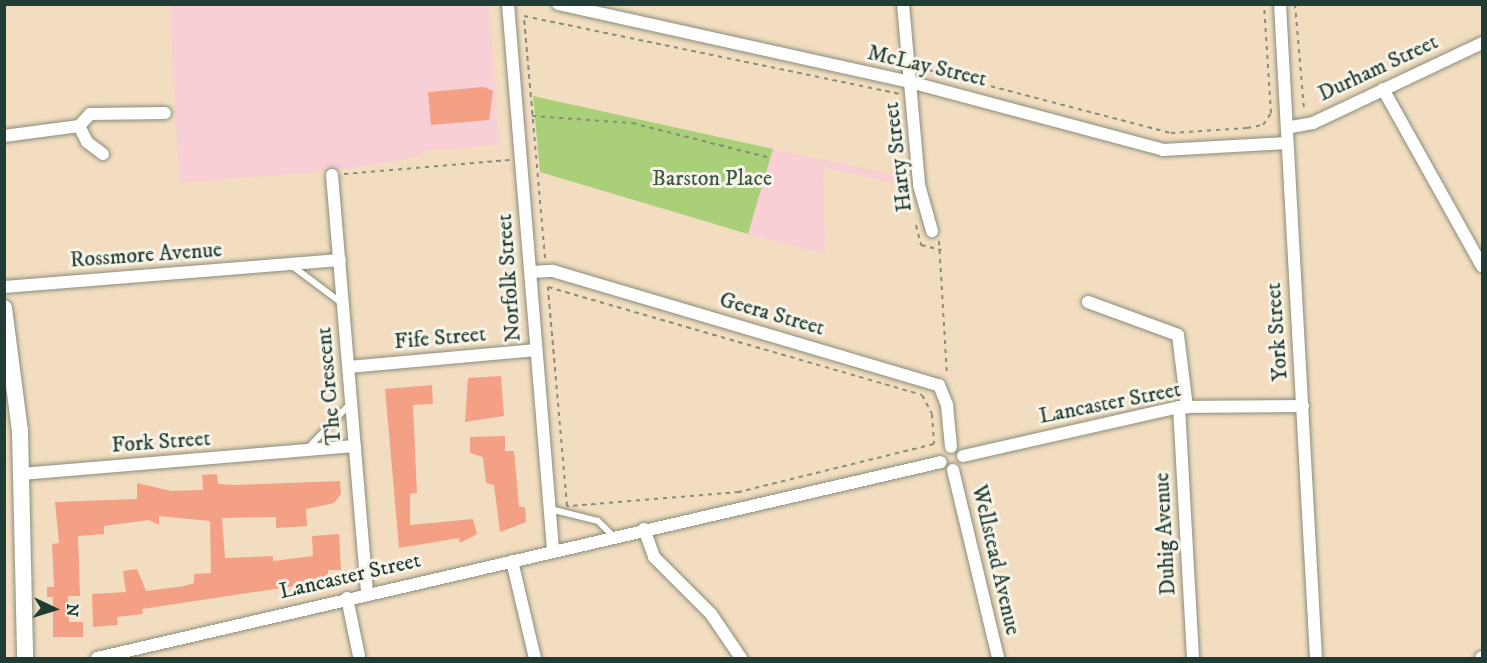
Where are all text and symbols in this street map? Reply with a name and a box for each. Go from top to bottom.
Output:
street label: Durham Street [1314,29,1442,107]
street label: McLay Street [865,39,989,93]
street label: Harty Street [878,101,918,213]
park label: Barston Place [652,166,772,192]
street label: Norfolk Street [491,213,527,343]
street label: Rossmore Avenue [69,237,223,273]
street label: York Street [1260,282,1294,382]
street label: Geera Street [717,286,827,342]
street label: Fife Street [393,321,487,355]
street label: The Crescent [311,326,347,446]
street label: Lancaster Street [1037,376,1183,430]
street label: Fork Street [111,425,211,459]
street label: Duhig Avenue [1149,472,1181,596]
street label: Wellstead Avenue [966,482,1026,638]
street label: Lancaster Street [277,547,423,605]
north arrow [24,579,84,639]
text: N [62,603,82,617]

